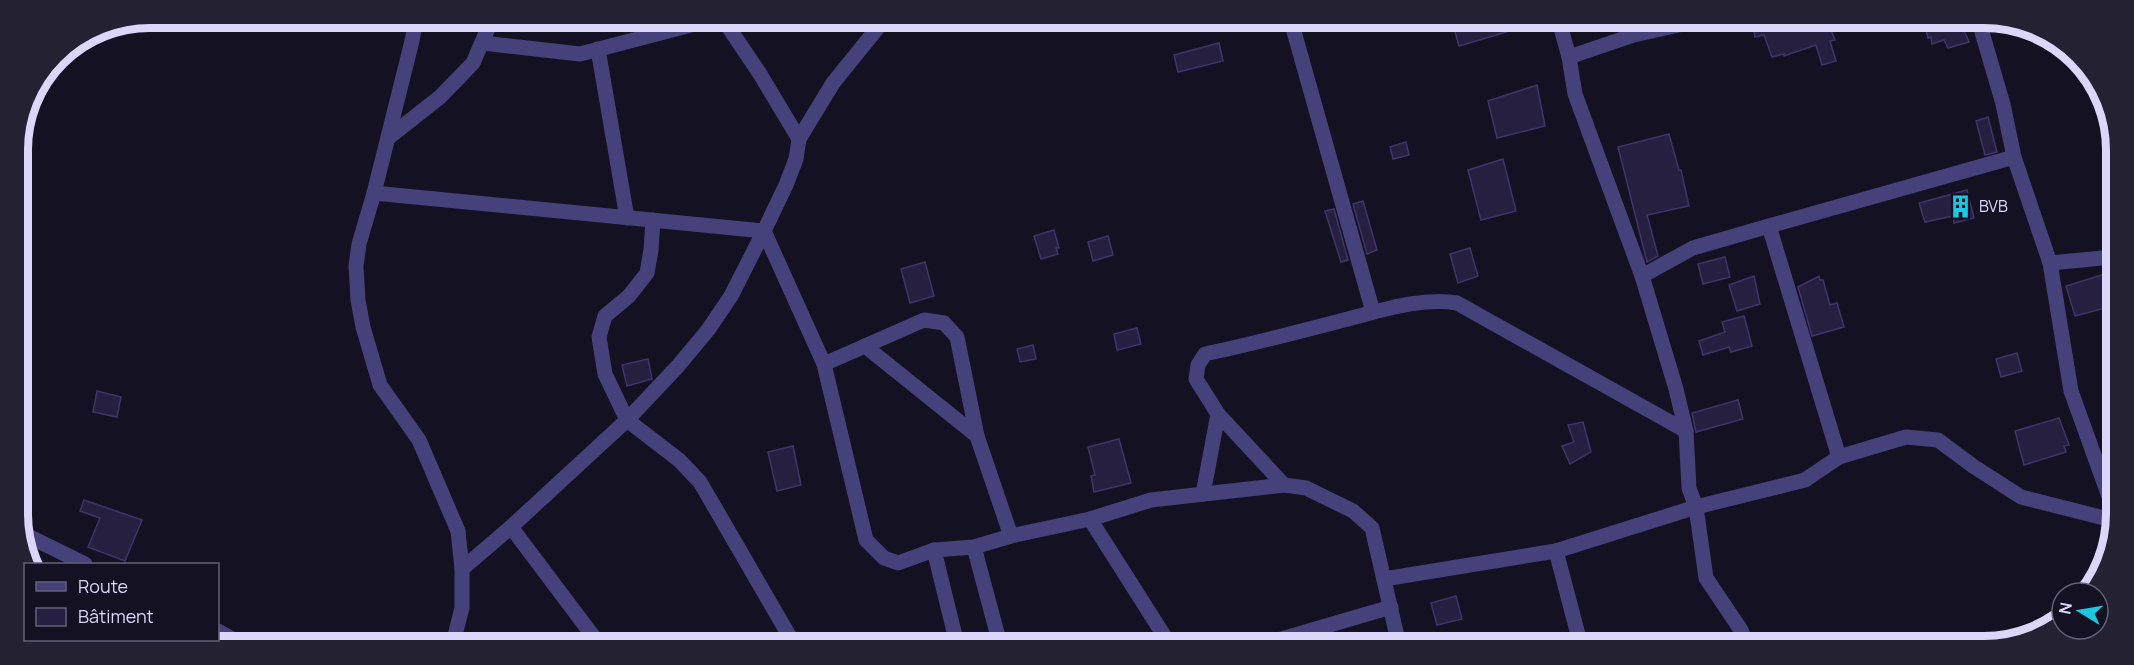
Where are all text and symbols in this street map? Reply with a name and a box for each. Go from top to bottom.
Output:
building icon: BVB [1948,193,1974,219]
place label: BVB [1979,195,2008,217]
legend [24,563,219,641]
text: Route [78,574,128,598]
north arrow [2050,581,2110,641]
text: N [2053,600,2077,616]
text: Bâtiment [78,604,154,628]

